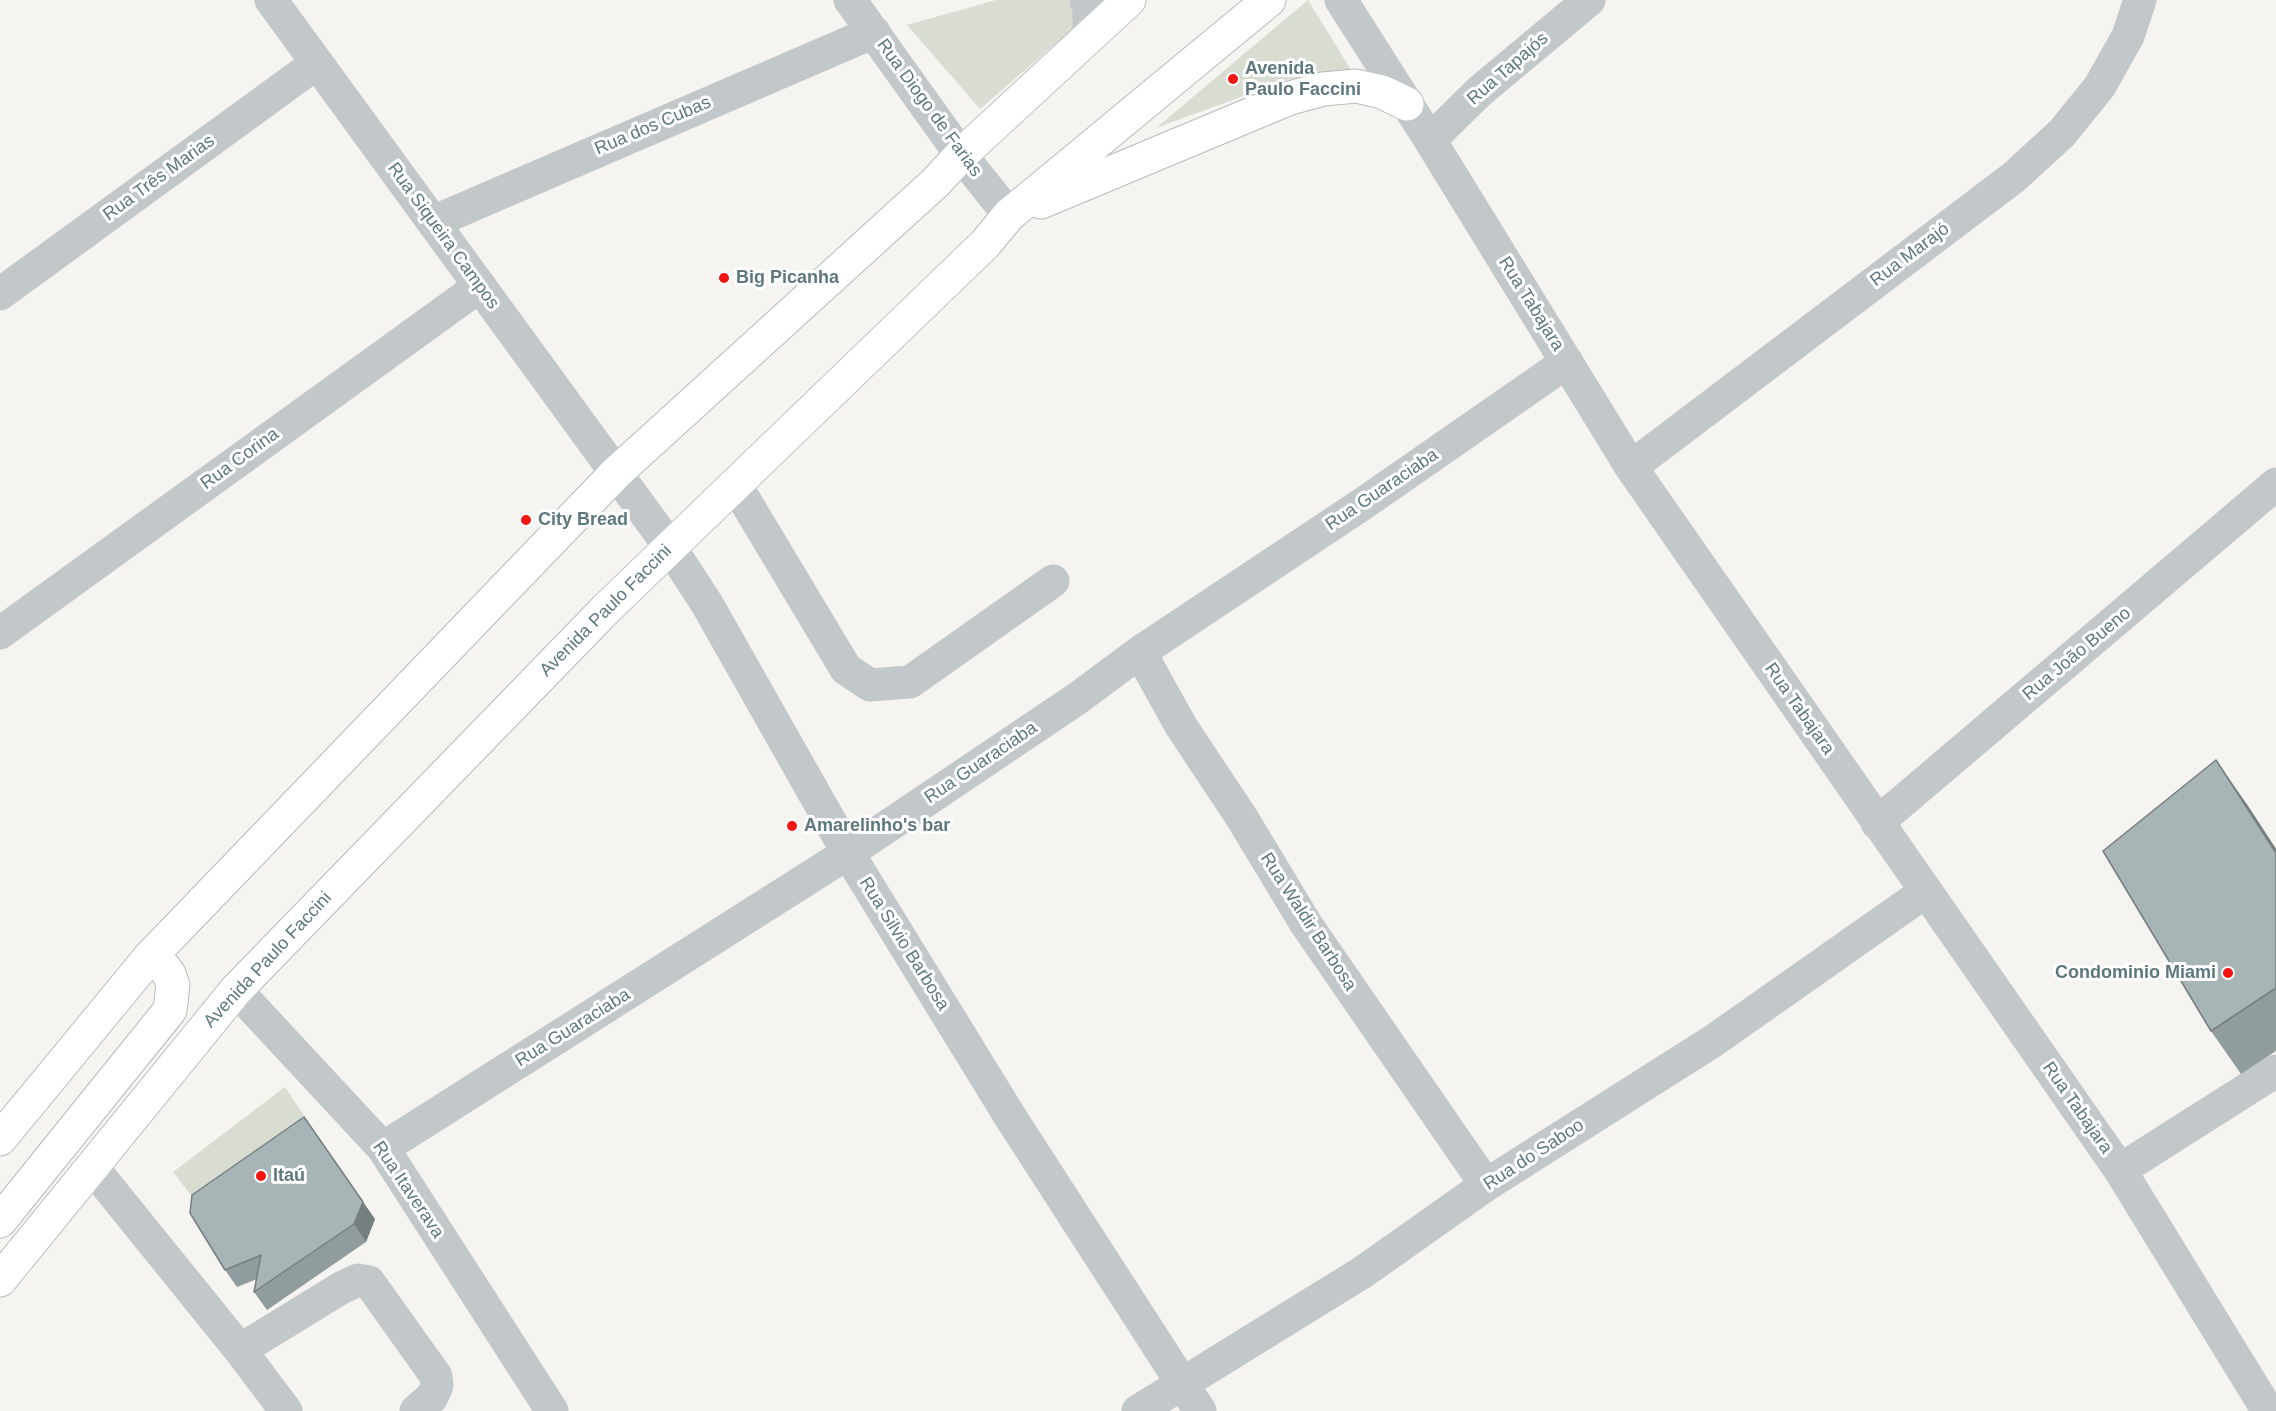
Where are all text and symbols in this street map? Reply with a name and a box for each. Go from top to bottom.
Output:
street label: Rua Tapajós [1463,28,1553,110]
street label: Rua Diogo de Farias [872,35,986,181]
place label: Avenida Paulo Faccini [1245,58,1361,100]
marker: Avenida Paulo Faccini [1226,72,1240,86]
street label: Rua dos Cubas [592,92,714,160]
street label: Rua Três Marias [99,130,219,226]
street label: Rua Siqueira Campos [383,158,503,314]
street label: Rua Marajó [1866,218,1954,292]
street label: Rua Tabajara [1493,253,1569,355]
place label: Big Picanha [736,267,839,289]
marker: Big Picanha [717,271,731,285]
street label: Rua Corina [197,424,283,494]
street label: Rua Guaraciaba [1322,444,1442,536]
place label: City Bread [538,509,628,531]
marker: City Bread [519,513,533,527]
street label: Avenida Paulo Faccini [536,541,676,681]
street label: Rua João Bueno [2019,603,2135,705]
street label: Rua Tabajara [1759,659,1839,759]
street label: Rua Guaraciaba [921,717,1041,809]
place label: Amarelinho's bar [804,815,950,837]
marker: Amarelinho's bar [785,819,799,833]
street label: Rua Waldir Barbosa [1255,849,1361,995]
street label: Rua Silvio Barbosa [854,873,954,1015]
street label: Avenida Paulo Faccini [199,888,337,1032]
place label: Condominio Miami [2055,962,2216,984]
marker: Condominio Miami [2221,966,2235,980]
street label: Rua Guaraciaba [512,984,634,1072]
street label: Rua Tabajara [2037,1058,2117,1158]
street label: Rua do Saboo [1480,1115,1588,1195]
street label: Rua Itaverava [368,1138,448,1242]
place label: Itaú [273,1165,305,1187]
marker: Itaú [254,1169,268,1183]

